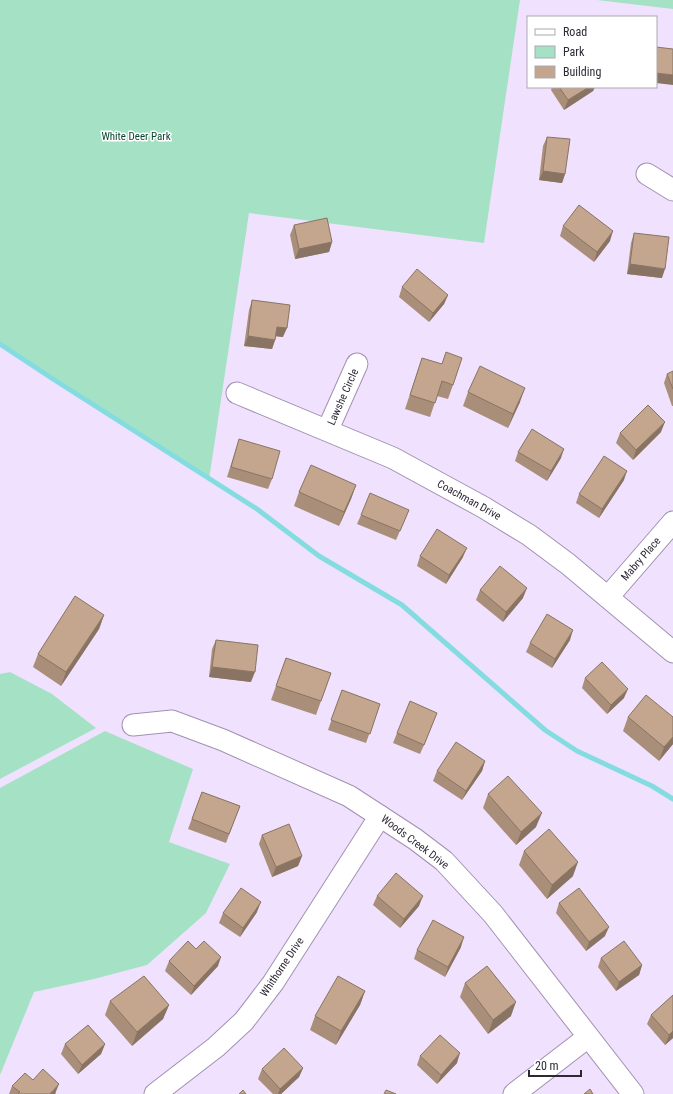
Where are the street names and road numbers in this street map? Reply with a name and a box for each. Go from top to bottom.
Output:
street label: Lawshe Circle [325,367,361,427]
street label: Coachman Drive [435,477,503,523]
street label: Mabry Place [618,534,664,584]
street label: Woods Creek Drive [379,812,451,872]
street label: Whithorne Drive [257,935,307,999]

